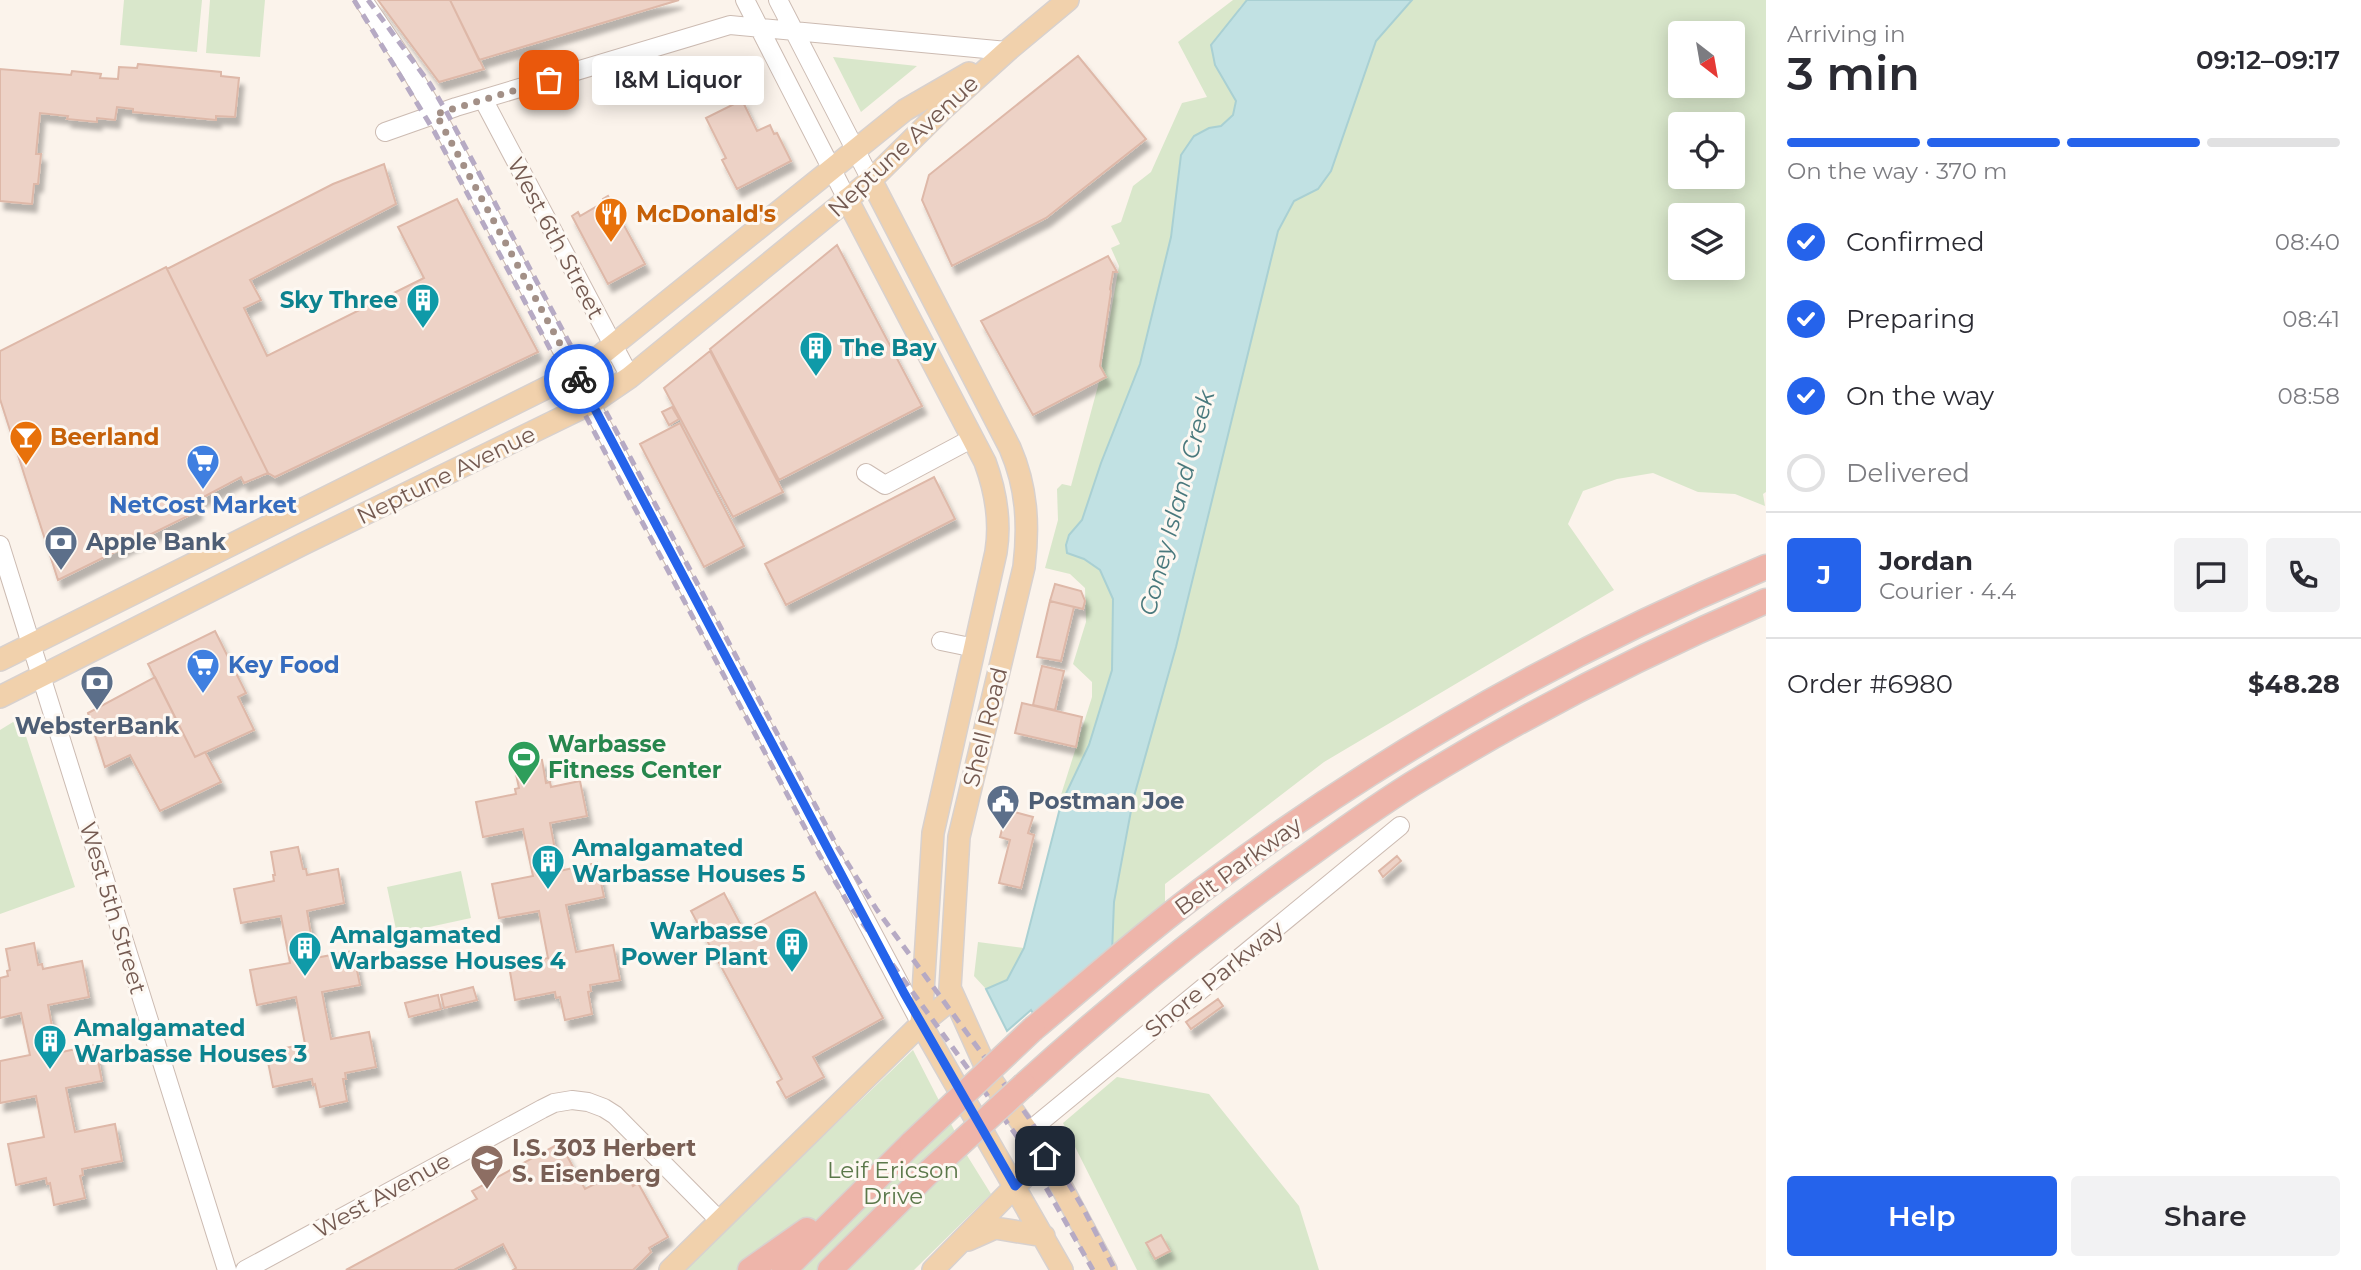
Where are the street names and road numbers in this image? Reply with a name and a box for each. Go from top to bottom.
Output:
street label: Neptune Avenue [822,69,984,223]
street label: West 6th Street [502,152,610,324]
street label: Neptune Avenue [352,420,540,530]
street label: Shell Road [957,664,1013,790]
street label: Belt Parkway [1169,810,1307,921]
street label: West 5th Street [74,819,152,997]
street label: Shore Parkway [1139,914,1289,1043]
street label: West Avenue [309,1146,455,1244]

